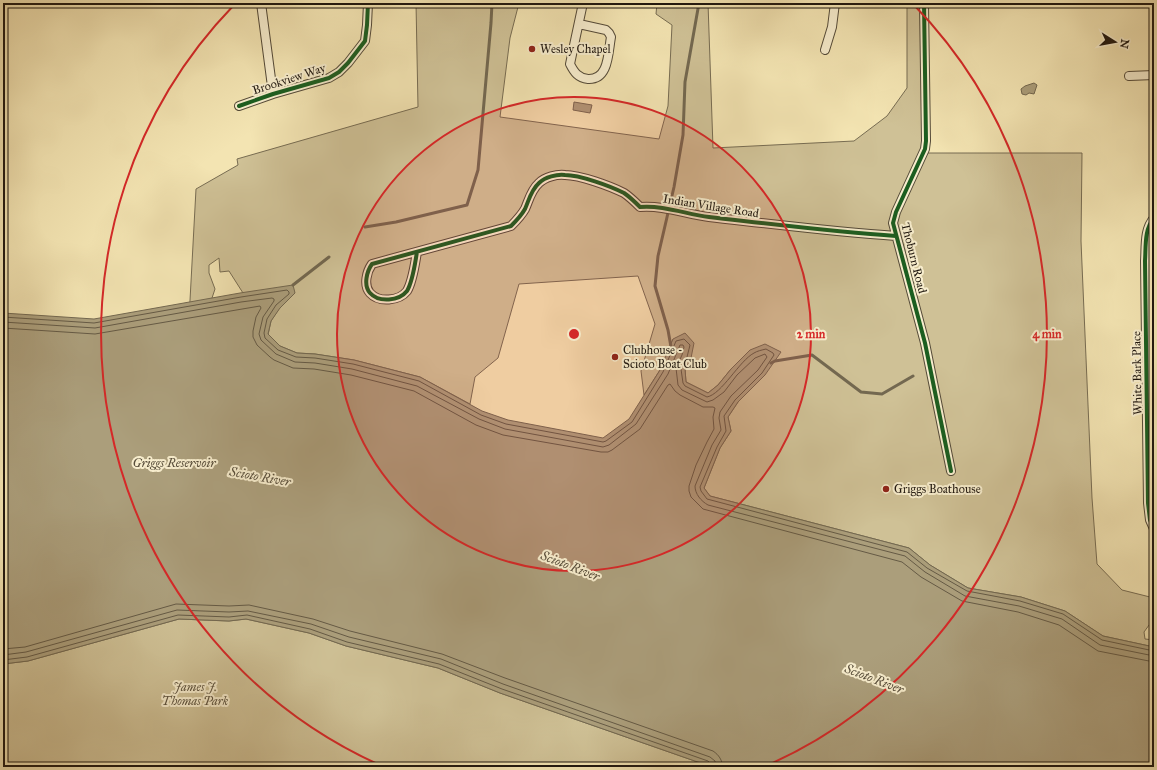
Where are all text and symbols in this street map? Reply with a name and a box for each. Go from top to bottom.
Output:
north arrow [1095,22,1135,62]
text: N [1117,38,1132,50]
place label: Wesley Chapel [540,42,612,56]
marker: Wesley Chapel [527,44,537,54]
street label: Brookview Way [251,60,328,97]
street label: Indian Village Road [662,191,760,221]
street label: Thoburn Road [898,221,930,295]
centre of rings [567,327,581,341]
text: 2 min [797,327,826,341]
text: 4 min [1032,327,1062,342]
street label: White Bark Place [1129,331,1145,415]
place label: Clubhouse - Scioto Boat Club [623,343,707,371]
marker: Clubhouse - Scioto Boat Club [610,352,620,362]
water label: Griggs Reservoir [132,455,216,471]
water label: Scioto River [227,464,292,490]
place label: Griggs Boathouse [894,482,981,497]
marker: Griggs Boathouse [881,484,891,494]
water label: Scioto River [537,547,602,585]
water label: Scioto River [841,660,906,698]
park label: James J. Thomas Park [162,680,229,708]

